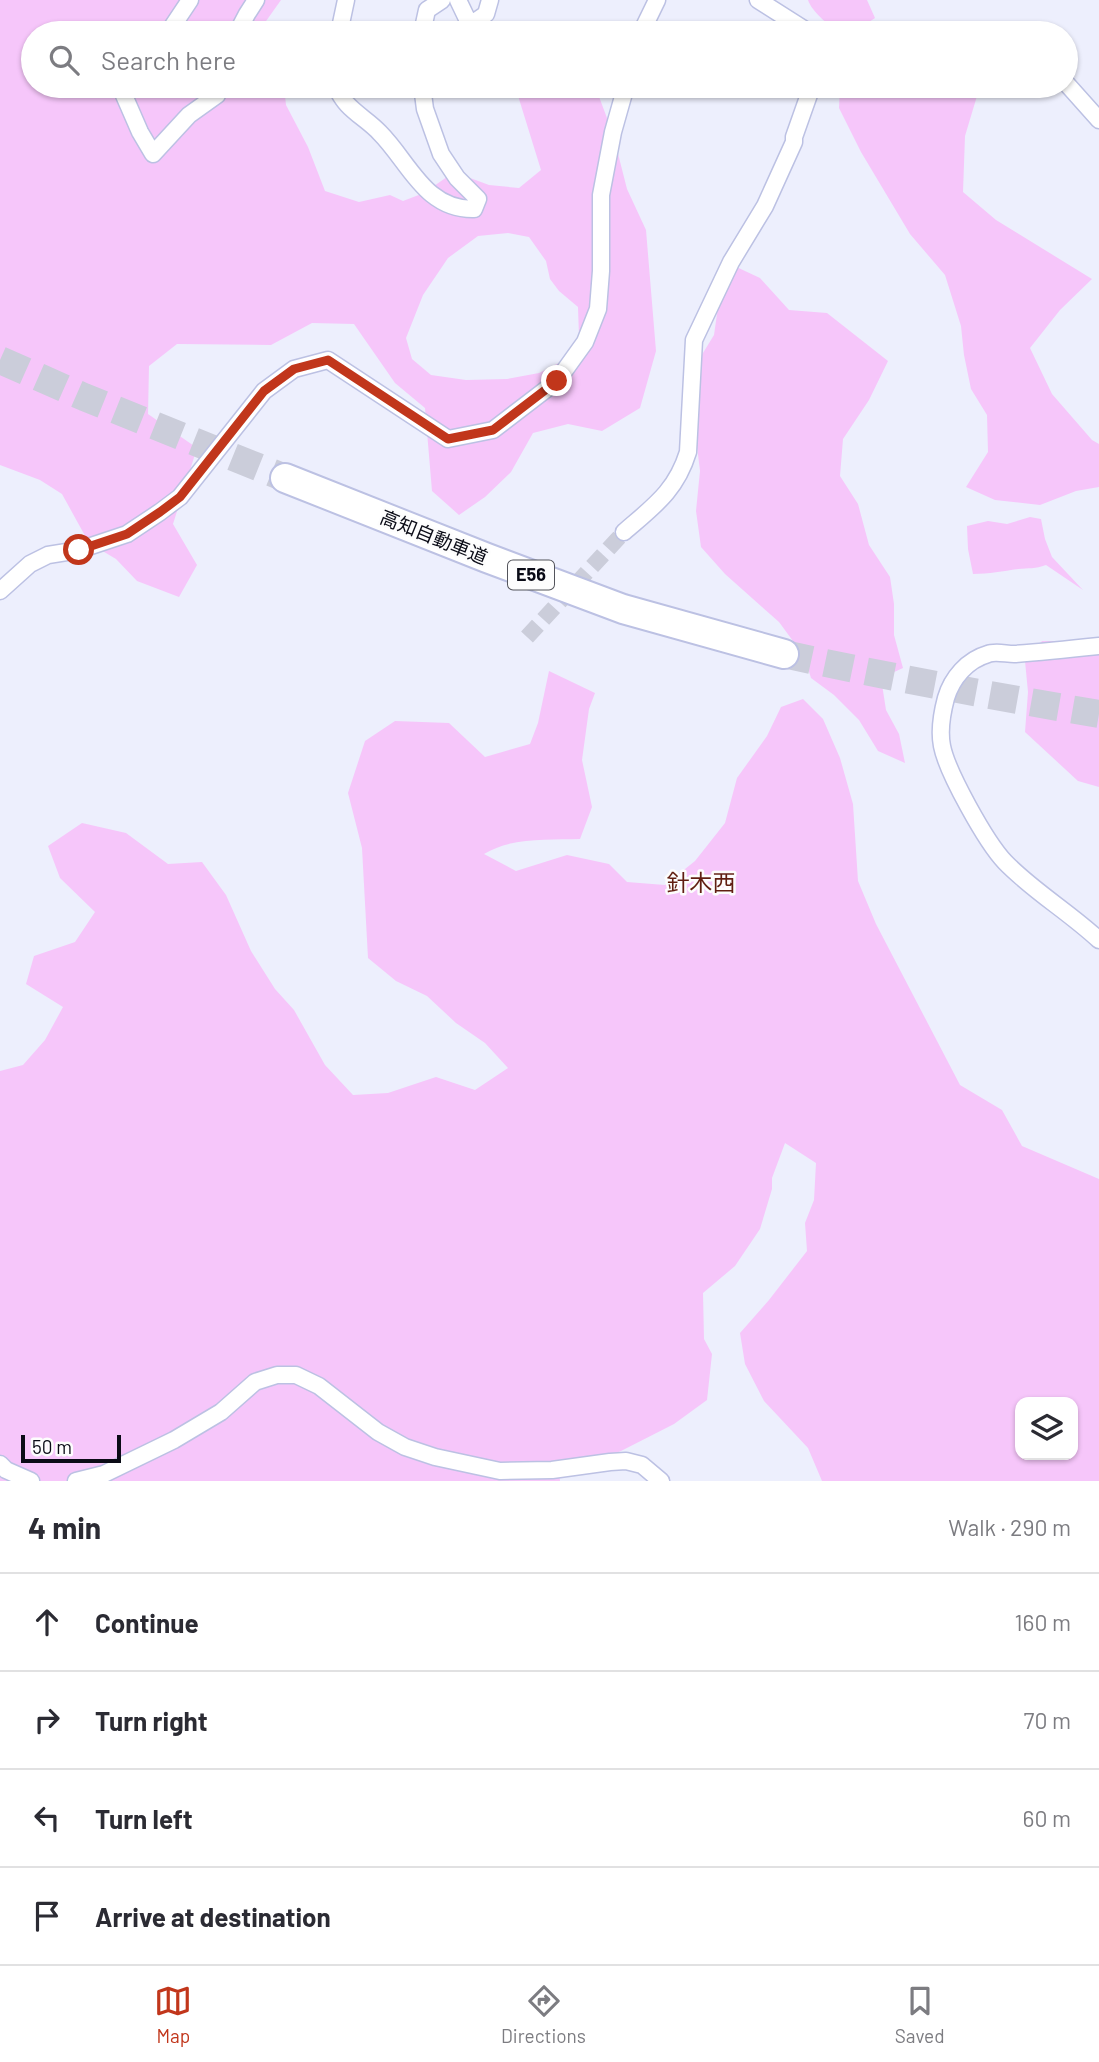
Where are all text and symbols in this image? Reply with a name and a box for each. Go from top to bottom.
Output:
search box [21,21,1078,98]
icon: search [45,41,83,79]
text: Search here [101,44,236,75]
route end [541,365,572,396]
street label: 高知自動車道 [377,505,491,569]
route start [63,534,94,565]
road number: E56 [508,560,554,590]
district label: 針木西 [667,868,736,896]
map controls [1015,1397,1078,1460]
button: layers [1015,1397,1078,1460]
scale bar [21,1432,121,1464]
text: 50 m [32,1435,72,1458]
text: 4 min [28,1509,101,1545]
text: Walk · 290 m [948,1513,1071,1541]
icon: ahead [28,1603,66,1641]
text: Continue [95,1607,199,1638]
text: 160 m [1014,1608,1071,1636]
icon: right [28,1701,66,1739]
text: Turn right [95,1705,208,1736]
text: 70 m [1024,1706,1071,1734]
icon: left [28,1799,66,1837]
text: Turn left [95,1803,193,1834]
text: 60 m [1023,1804,1071,1832]
icon: arrive [28,1897,66,1935]
text: Arrive at destination [95,1901,331,1932]
tab: Map [154,1982,192,2047]
tab: Directions [501,1982,586,2047]
tab: Saved [895,1982,945,2047]

